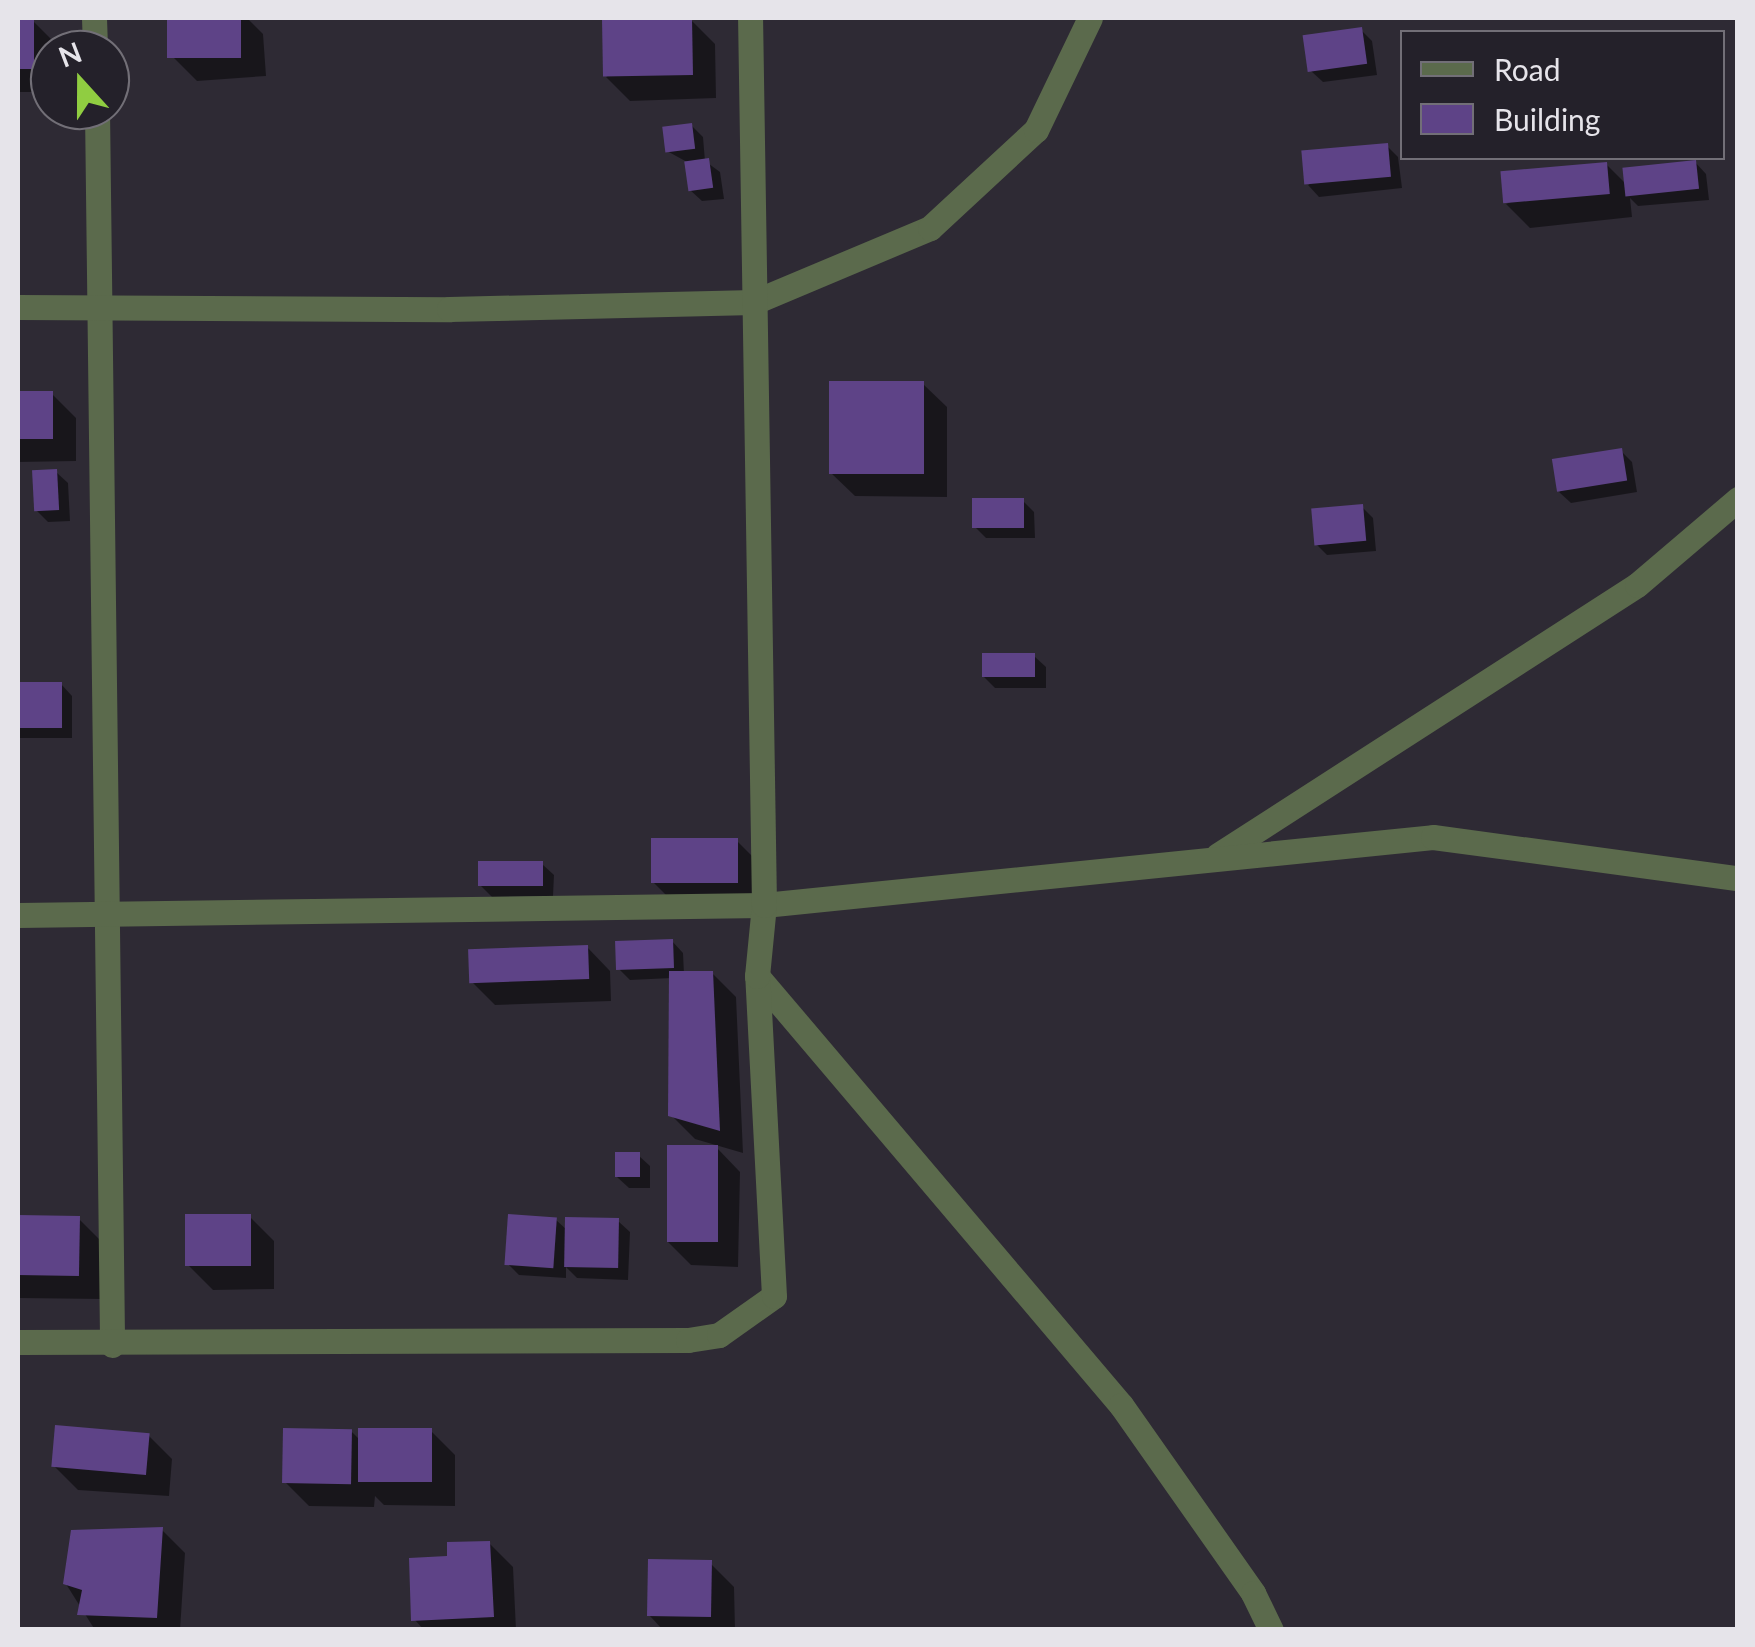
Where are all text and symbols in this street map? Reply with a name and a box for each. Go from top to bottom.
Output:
north arrow [30,30,130,130]
legend [1400,30,1725,160]
text: N [54,34,86,74]
text: Road [1494,51,1561,87]
text: Building [1494,101,1600,137]

